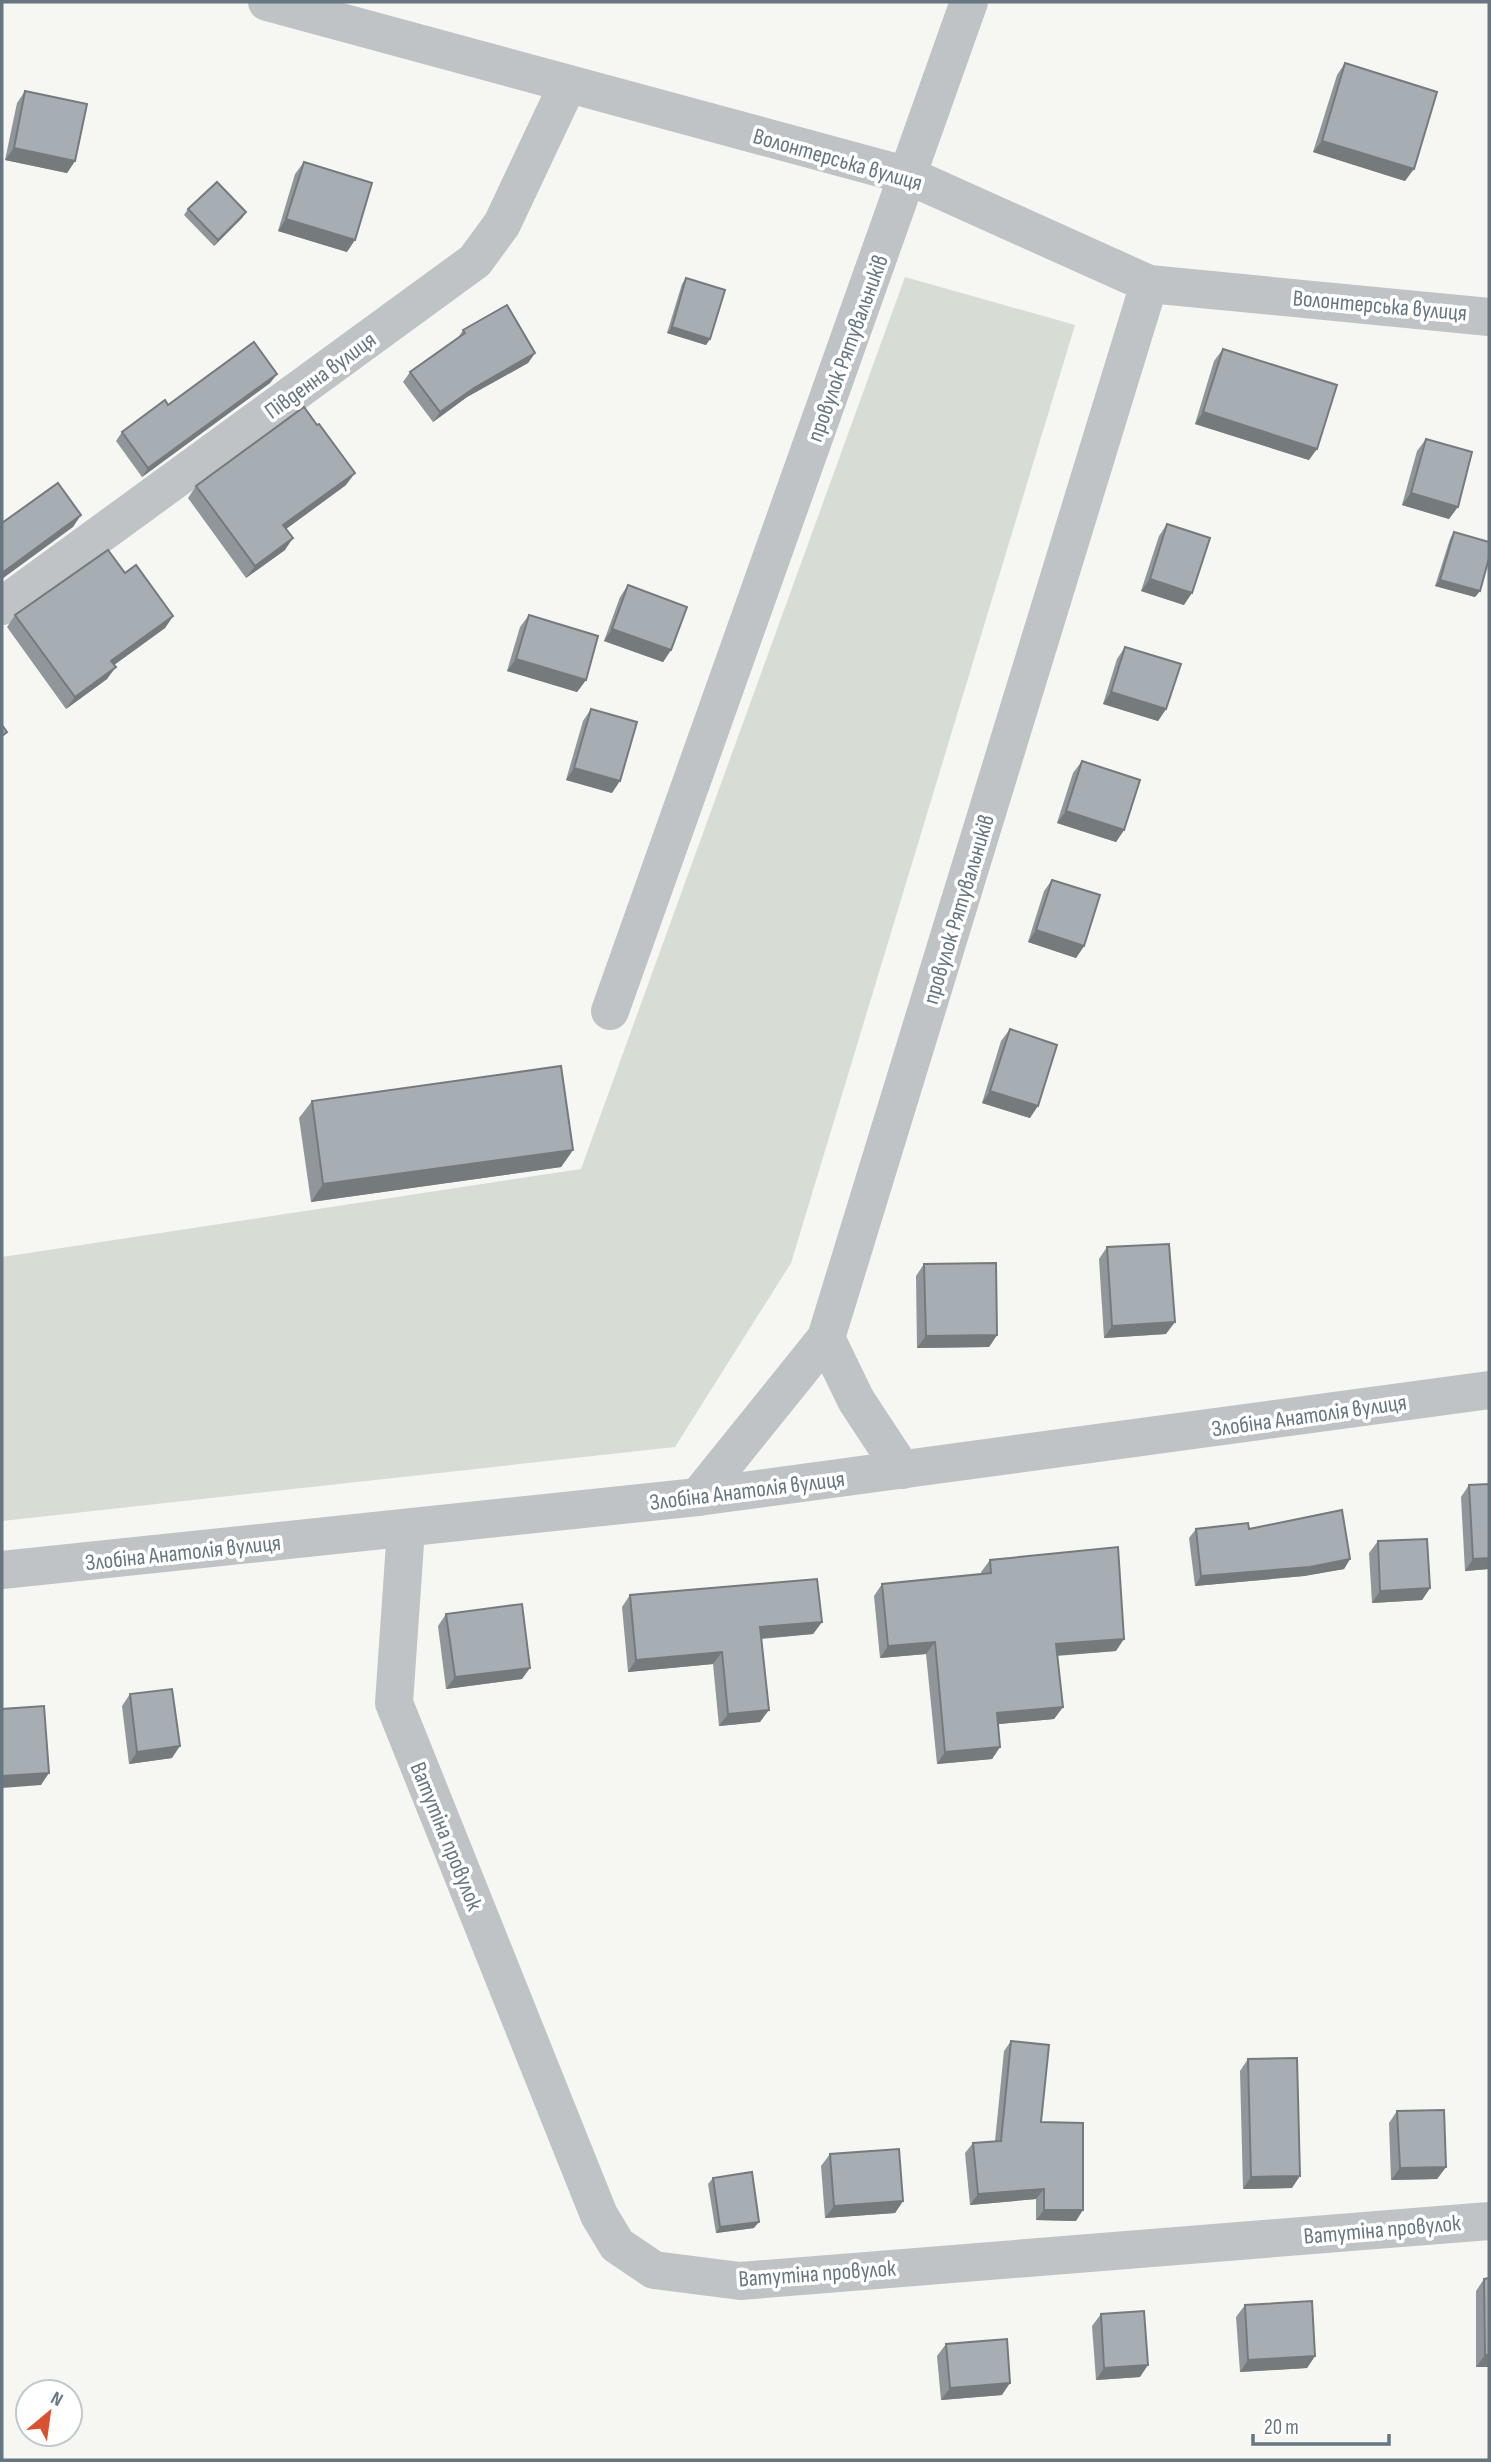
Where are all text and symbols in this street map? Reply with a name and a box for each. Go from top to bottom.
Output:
street label: Волонтерська вулиця [750,122,926,197]
street label: провулок Рятувальників [801,251,895,446]
street label: Волонтерська вулиця [1292,284,1468,328]
street label: Південна вулиця [260,326,382,426]
street label: провулок Рятувальників [917,811,1001,1007]
street label: Злобіна Анатолія вулиця [1210,1388,1408,1444]
street label: Злобіна Анатолія вулиця [648,1465,846,1517]
street label: Злобіна Анатолія вулиця [84,1529,282,1577]
street label: Ватутіна провулок [404,1758,489,1915]
street label: Ватутіна провулок [1302,2209,1462,2251]
street label: Ватутіна провулок [738,2255,897,2293]
north arrow [14,2378,84,2448]
text: N [46,2387,67,2412]
scale bar [1253,2402,1390,2446]
text: 20 m [1264,2415,1299,2440]

